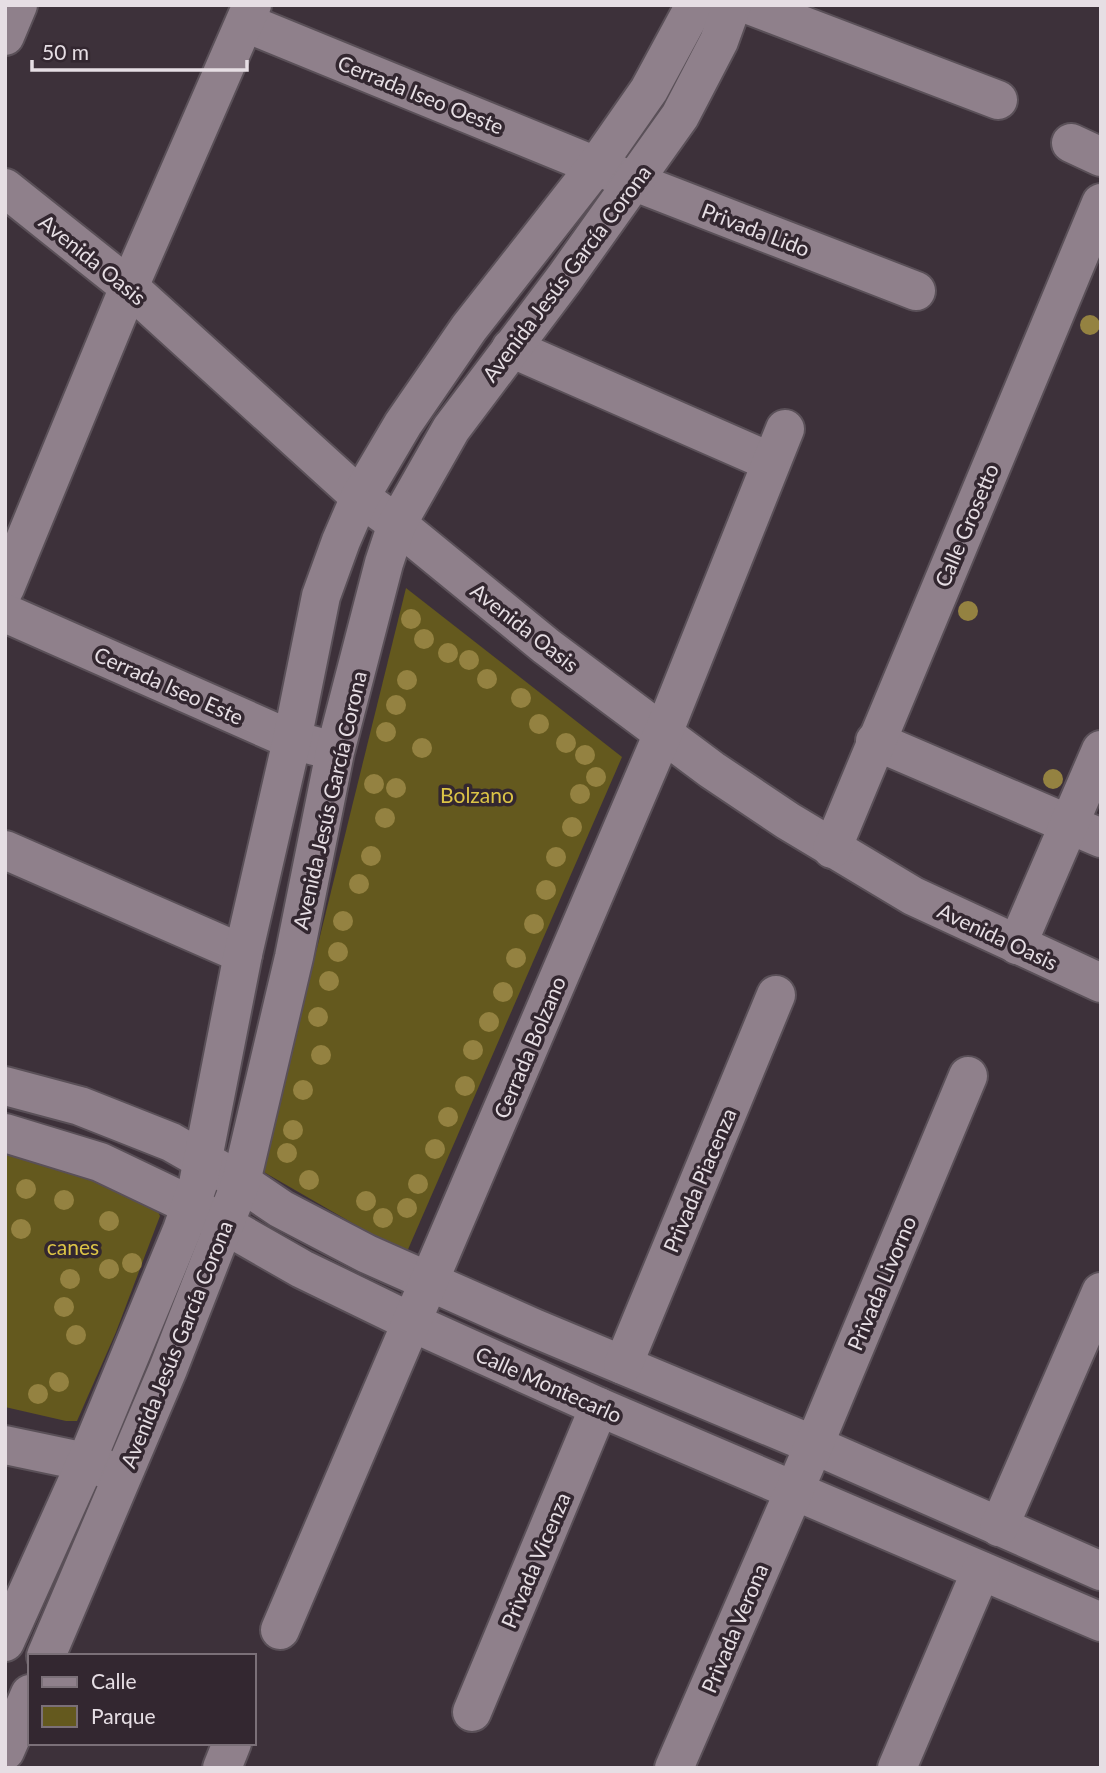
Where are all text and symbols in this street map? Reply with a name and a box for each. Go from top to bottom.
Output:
scale bar [32,28,247,72]
text: 50 m [42,39,89,64]
street label: Cerrada Iseo Oeste [335,49,507,139]
street label: Avenida Jesús García Corona [476,160,656,386]
street label: Privada Lido [699,197,813,261]
street label: Avenida Oasis [35,209,151,309]
street label: Calle Grosetto [929,460,1003,590]
street label: Avenida Oasis [466,577,584,677]
street label: Cerrada Iseo Este [91,641,247,729]
street label: Avenida Jesús García Corona [287,668,371,932]
park label: Bolzano [440,782,514,807]
street label: Avenida Oasis [934,897,1062,975]
street label: Cerrada Bolzano [488,972,570,1122]
street label: Privada Piacenza [657,1104,741,1256]
street label: Privada Livorno [842,1212,921,1354]
street label: Avenida Jesús García Corona [115,1217,237,1471]
park label: canes [47,1234,99,1259]
street label: Calle Montecarlo [472,1341,626,1427]
street label: Privada Vicenza [495,1488,575,1632]
street label: Privada Verona [696,1560,772,1696]
legend [28,1654,256,1745]
text: Calle [91,1668,136,1693]
text: Parque [91,1703,156,1728]

